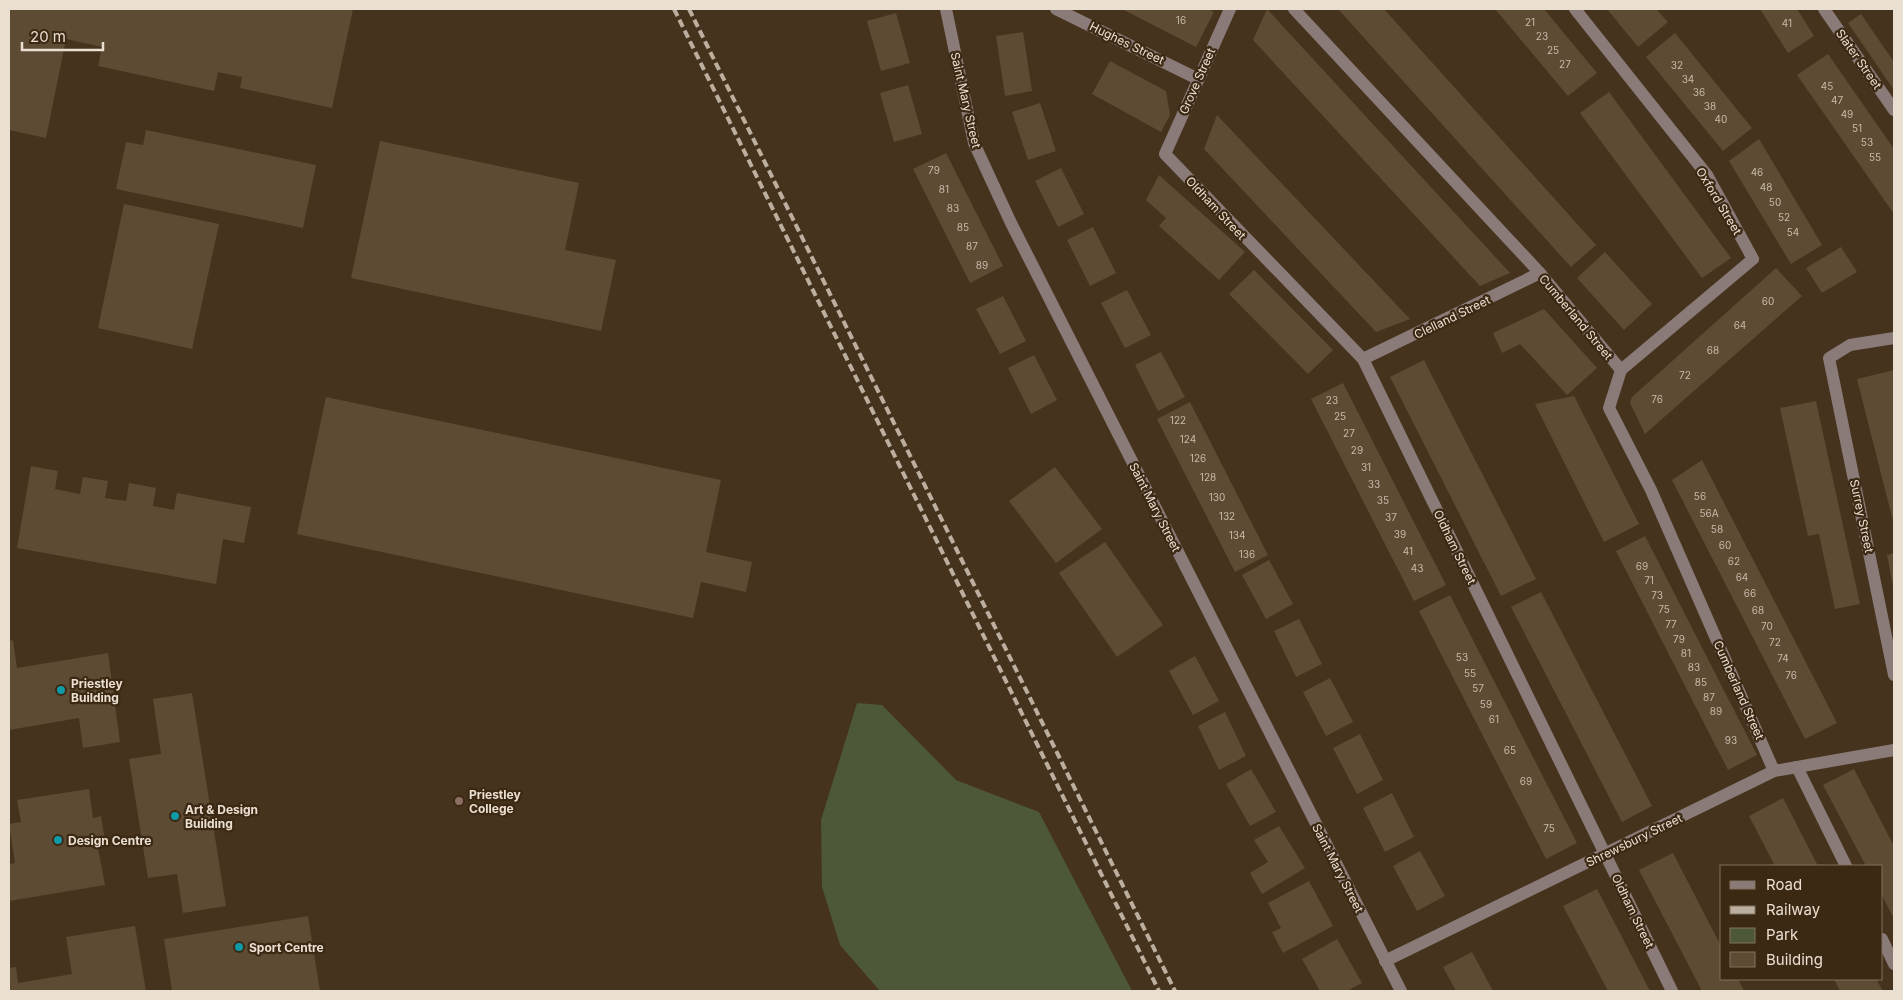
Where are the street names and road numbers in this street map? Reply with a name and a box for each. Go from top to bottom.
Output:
street label: Hughes Street [1087,18,1167,68]
street label: Slater Street [1833,26,1885,92]
street label: Grove Street [1176,45,1218,116]
street label: Saint Mary Street [948,51,984,150]
street label: Oxford Street [1693,164,1745,238]
street label: Oldham Street [1183,173,1249,243]
street label: Cumberland Street [1536,271,1616,363]
street label: Clelland Street [1411,292,1493,342]
street label: Saint Mary Street [1126,460,1184,554]
street label: Surrey Street [1847,478,1877,554]
street label: Oldham Street [1431,507,1480,587]
street label: Cumberland Street [1710,638,1768,742]
street label: Shrewsbury Street [1583,810,1685,870]
street label: Saint Mary Street [1309,821,1367,915]
street label: Oldham Street [1609,871,1658,951]

